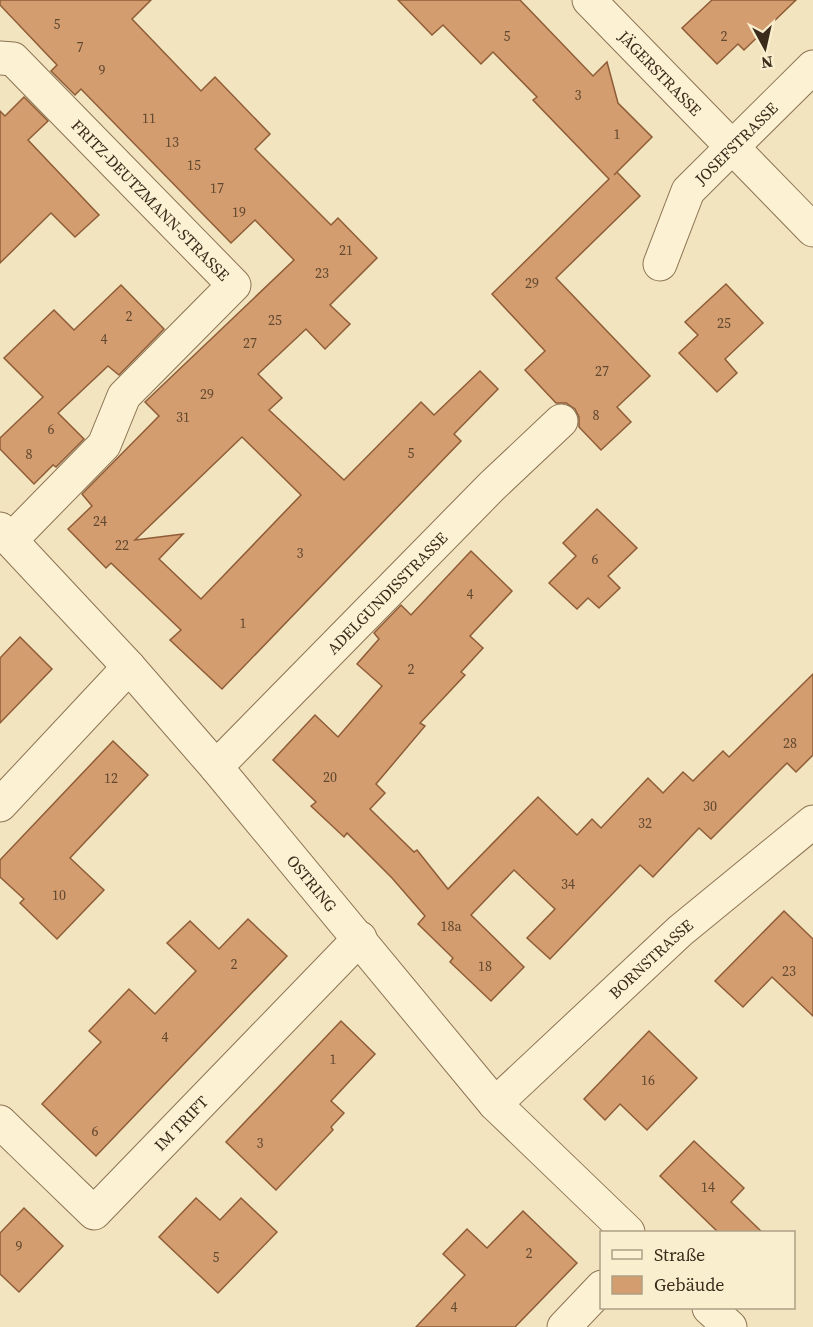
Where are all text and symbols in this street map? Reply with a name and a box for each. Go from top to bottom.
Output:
house number: 5 [54,14,61,34]
north arrow [735,18,795,78]
street label: JÄGERSTRASSE [613,25,707,121]
house number: 5 [504,26,511,46]
house number: 2 [721,26,728,46]
house number: 7 [77,37,84,57]
text: N [759,51,774,75]
house number: 9 [99,60,106,80]
house number: 3 [575,85,582,105]
street label: JOSEFSTRASSE [689,97,783,190]
house number: 11 [142,108,156,128]
street label: FRITZ-DEUTZMANN-STRASSE [67,114,235,286]
house number: 1 [614,124,621,144]
house number: 13 [165,132,179,152]
house number: 15 [187,155,201,175]
house number: 17 [210,178,224,198]
house number: 19 [232,202,246,222]
house number: 21 [339,240,353,260]
house number: 23 [315,263,329,283]
house number: 29 [525,273,539,293]
house number: 2 [126,306,133,326]
house number: 25 [268,310,282,330]
house number: 25 [717,313,731,333]
house number: 4 [101,329,108,349]
house number: 27 [243,333,257,353]
house number: 27 [595,361,609,381]
house number: 29 [200,384,214,404]
house number: 8 [593,405,600,425]
house number: 31 [176,407,190,427]
house number: 6 [48,419,55,439]
house number: 5 [408,443,415,463]
house number: 8 [26,444,33,464]
house number: 24 [93,511,107,531]
street label: ADELGUNDISSTRASSE [322,527,452,659]
house number: 22 [115,535,129,555]
house number: 3 [297,543,304,563]
house number: 6 [592,549,599,569]
house number: 4 [467,584,474,604]
house number: 1 [240,613,247,633]
house number: 2 [408,659,415,679]
house number: 28 [783,733,797,753]
house number: 20 [323,767,337,787]
house number: 12 [104,768,118,788]
house number: 30 [703,796,717,816]
house number: 32 [638,813,652,833]
street label: OSTRING [282,850,342,916]
house number: 34 [561,874,575,894]
house number: 10 [52,885,66,905]
street label: BORNSTRASSE [604,914,698,1003]
house number: 18a [440,916,462,936]
house number: 2 [231,954,238,974]
house number: 18 [478,956,492,976]
house number: 23 [782,961,796,981]
house number: 4 [162,1027,169,1047]
house number: 1 [330,1049,337,1069]
house number: 16 [641,1070,655,1090]
street label: IM TRIFT [149,1090,213,1155]
house number: 6 [92,1121,99,1141]
house number: 3 [257,1133,264,1153]
house number: 14 [701,1177,715,1197]
legend [600,1231,795,1309]
house number: 9 [16,1236,23,1256]
text: Straße [654,1242,705,1267]
house number: 2 [526,1243,533,1263]
house number: 5 [213,1247,220,1267]
text: Gebäude [654,1272,725,1297]
house number: 4 [451,1297,458,1317]

